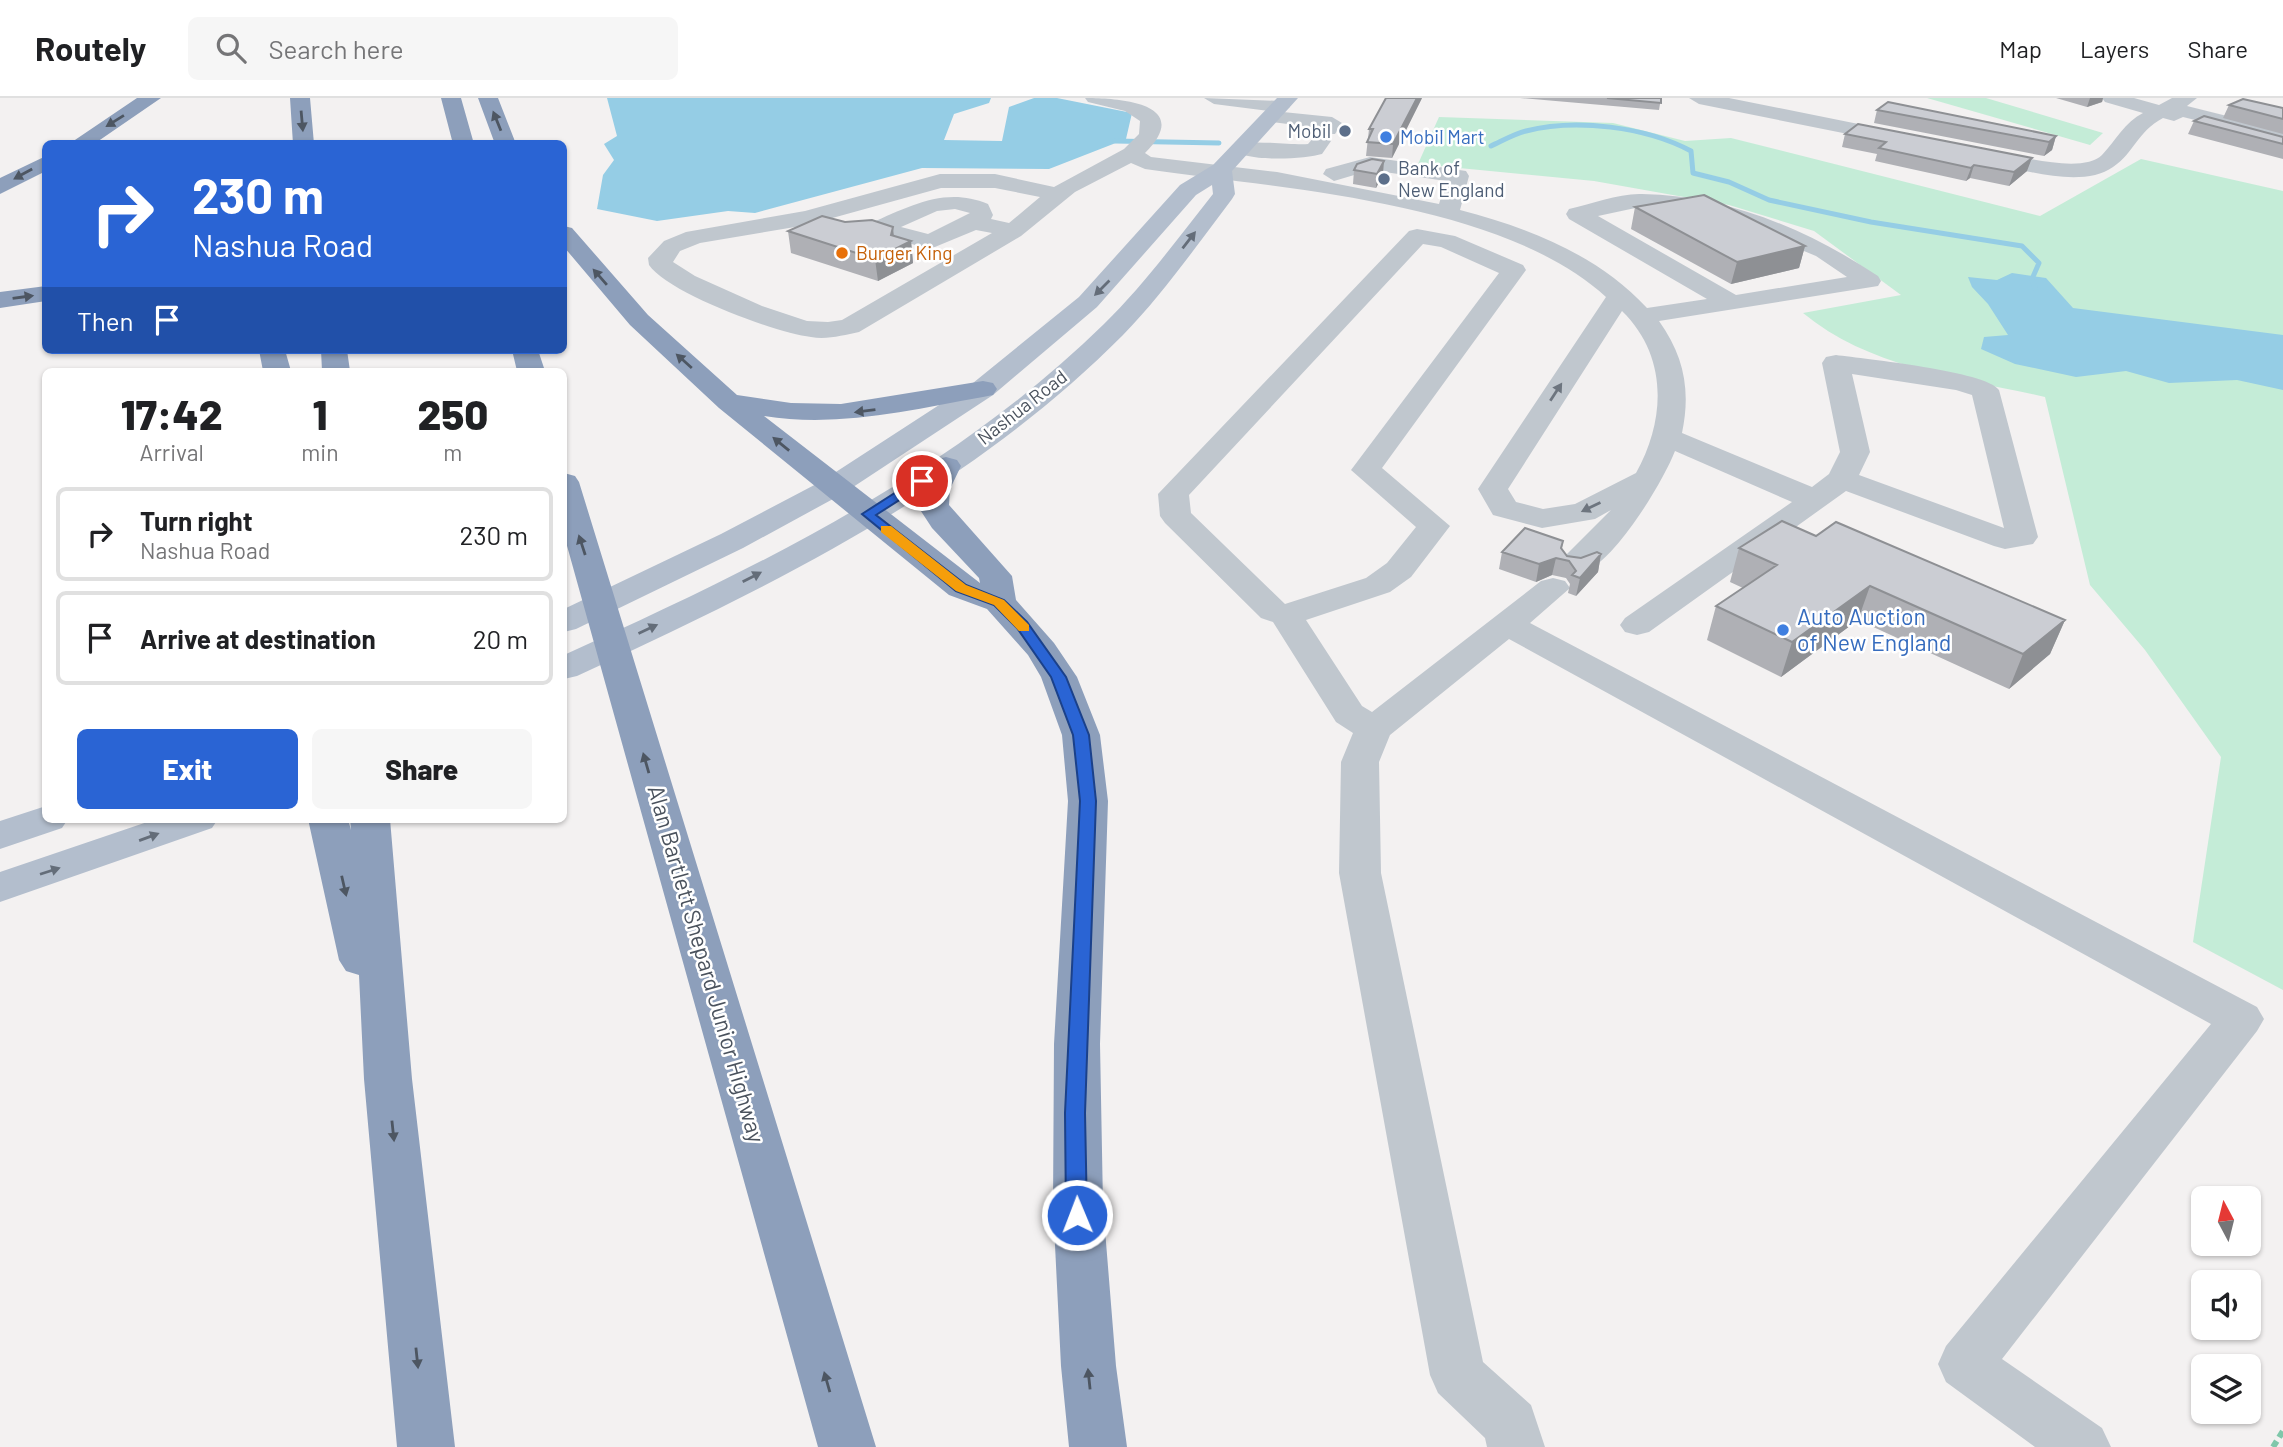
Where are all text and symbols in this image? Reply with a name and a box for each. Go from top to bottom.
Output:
search box [188,17,678,80]
text: Routely [35,28,146,68]
icon: search [212,29,250,67]
text: Search here [268,33,404,64]
text: Map [1999,34,2042,63]
text: Layers [2080,34,2149,63]
text: Share [2187,34,2248,63]
one-way arrow [297,110,308,132]
one-way arrow [492,110,503,131]
one-way arrow [106,115,125,128]
place label: Mobil [1287,119,1331,142]
marker: Mobil [1337,123,1353,139]
place label: Mobil Mart [1400,125,1485,148]
marker: Mobil Mart [1378,129,1394,145]
place label: Bank of New England [1398,156,1505,201]
text: 230 m [192,165,324,224]
one-way arrow [13,168,32,180]
icon: right [77,168,168,259]
marker: Bank of New England [1376,171,1392,187]
text: Nashua Road [192,225,373,263]
one-way arrow [1181,231,1196,249]
place label: Burger King [856,241,952,264]
marker: Burger King [834,245,850,261]
one-way arrow [592,268,608,286]
one-way arrow [1094,279,1111,295]
one-way arrow [12,291,34,302]
icon: arrive [148,301,186,339]
text: Then [77,305,134,336]
one-way arrow [675,353,693,369]
street label: Nashua Road [972,364,1071,449]
one-way arrow [1550,382,1563,402]
text: 17:42 [121,388,223,438]
text: 1 [313,388,327,438]
text: 250 [417,388,488,438]
one-way arrow [854,405,876,416]
one-way arrow [773,437,791,452]
text: Arrival [140,438,204,466]
text: min [301,438,339,466]
text: m [443,438,462,466]
pin [892,451,952,511]
icon: arrive [903,462,941,500]
one-way arrow [1580,501,1601,513]
text: Turn right [140,505,253,536]
icon: right [81,515,119,553]
text: 230 m [459,519,528,550]
one-way arrow [577,535,587,556]
text: Nashua Road [140,536,270,564]
one-way arrow [743,572,763,584]
place label: Auto Auction of New England [1797,602,1951,656]
icon: arrive [81,619,119,657]
marker: Auto Auction of New England [1775,622,1791,638]
text: Arrive at destination [140,623,376,654]
text: 20 m [473,623,528,654]
one-way arrow [638,624,658,635]
button: Exit [77,729,298,809]
button: Share [312,729,532,809]
one-way arrow [641,753,651,774]
street label: Alan Bartlett Shepard Junior Highway [642,782,772,1146]
one-way arrow [139,831,160,842]
one-way arrow [40,865,61,875]
one-way arrow [338,875,349,897]
one-way arrow [388,1121,399,1143]
position arrow [1040,1178,1114,1252]
north arrow [2191,1186,2261,1256]
map controls [2191,1186,2261,1424]
button: sound [2191,1270,2261,1340]
one-way arrow [412,1347,423,1369]
button: layers [2191,1354,2261,1424]
one-way arrow [1083,1368,1094,1390]
one-way arrow [822,1371,832,1392]

